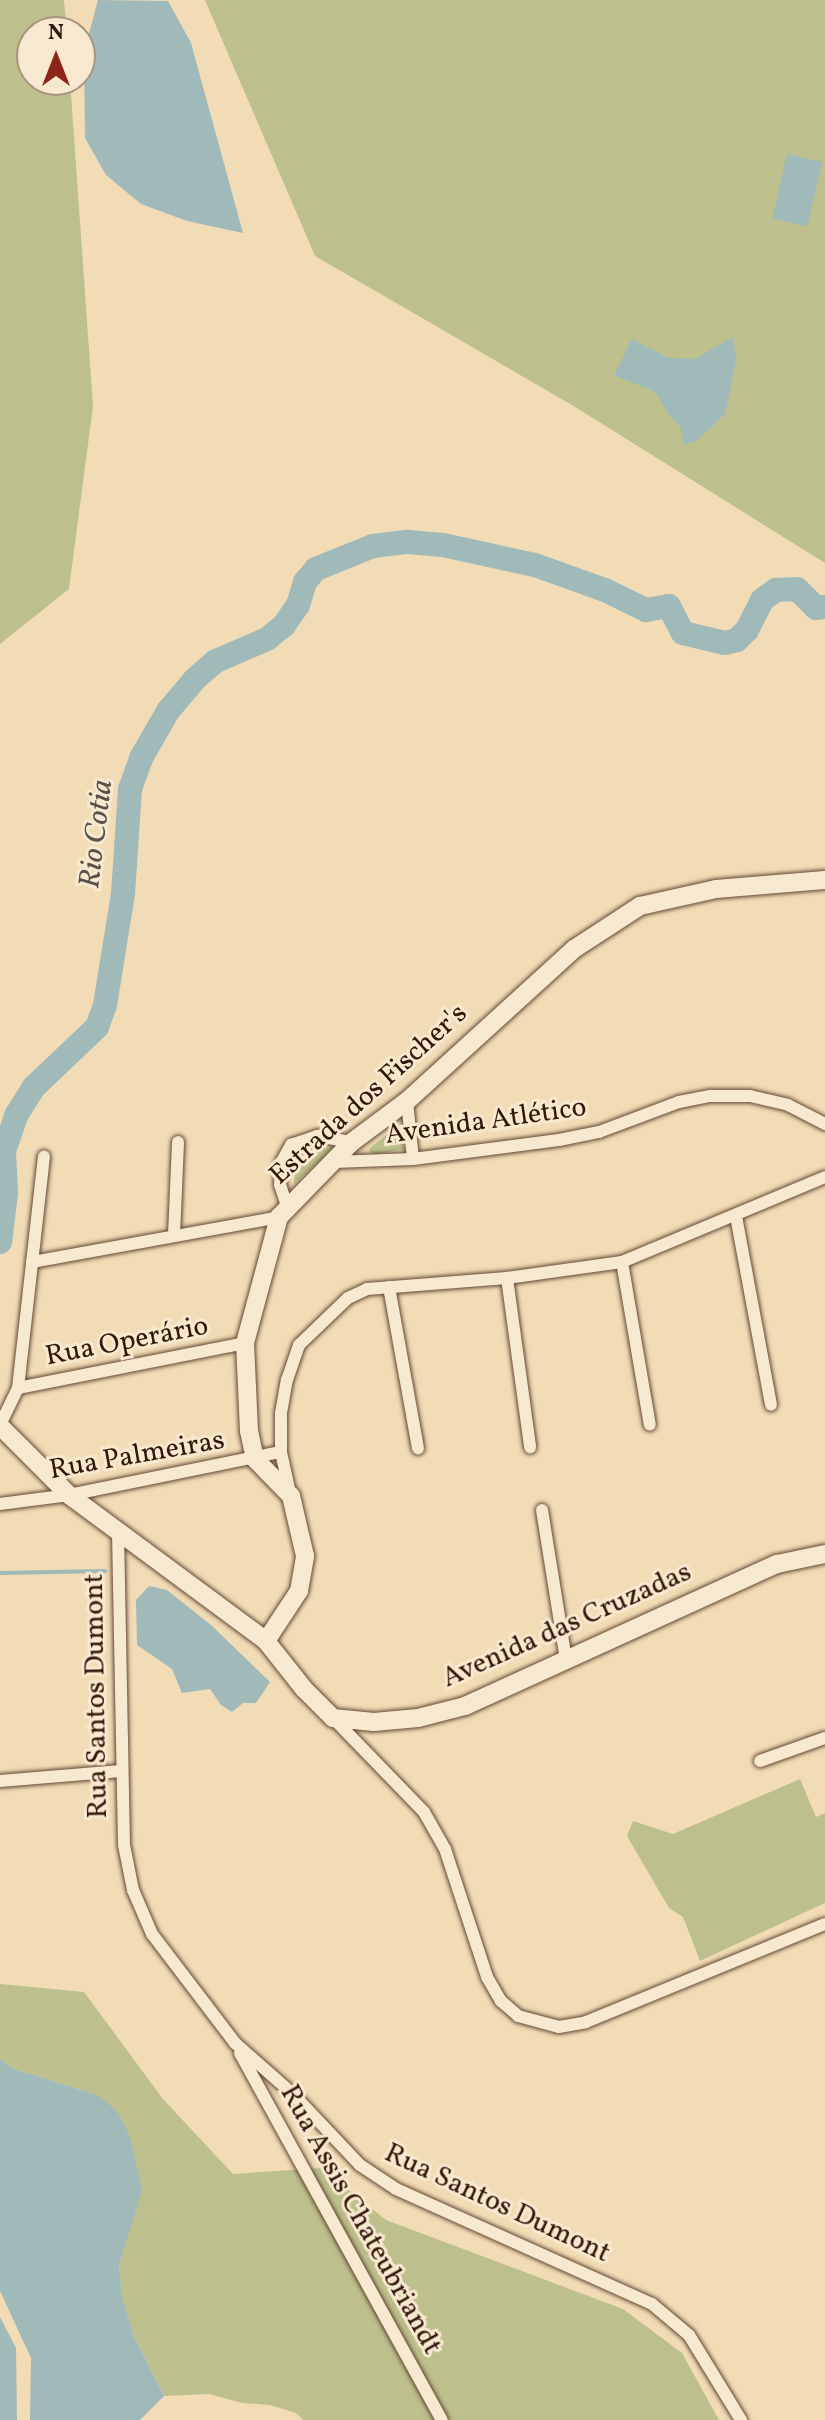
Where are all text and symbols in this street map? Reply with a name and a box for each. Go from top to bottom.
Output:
north arrow [16,16,96,96]
text: N [48,18,64,49]
water label: Rio Cotia [72,778,122,890]
street label: Estrada dos Fischer's [263,997,475,1193]
street label: Avenida Atlético [383,1091,589,1153]
street label: Rua Operário [43,1310,211,1374]
street label: Rua Palmeiras [47,1424,227,1488]
street label: Avenida das Cruzadas [437,1556,697,1696]
street label: Rua Santos Dumont [78,1573,116,1819]
street label: Rua Assis Chateubriandt [272,2079,448,2361]
street label: Rua Santos Dumont [379,2137,615,2271]

